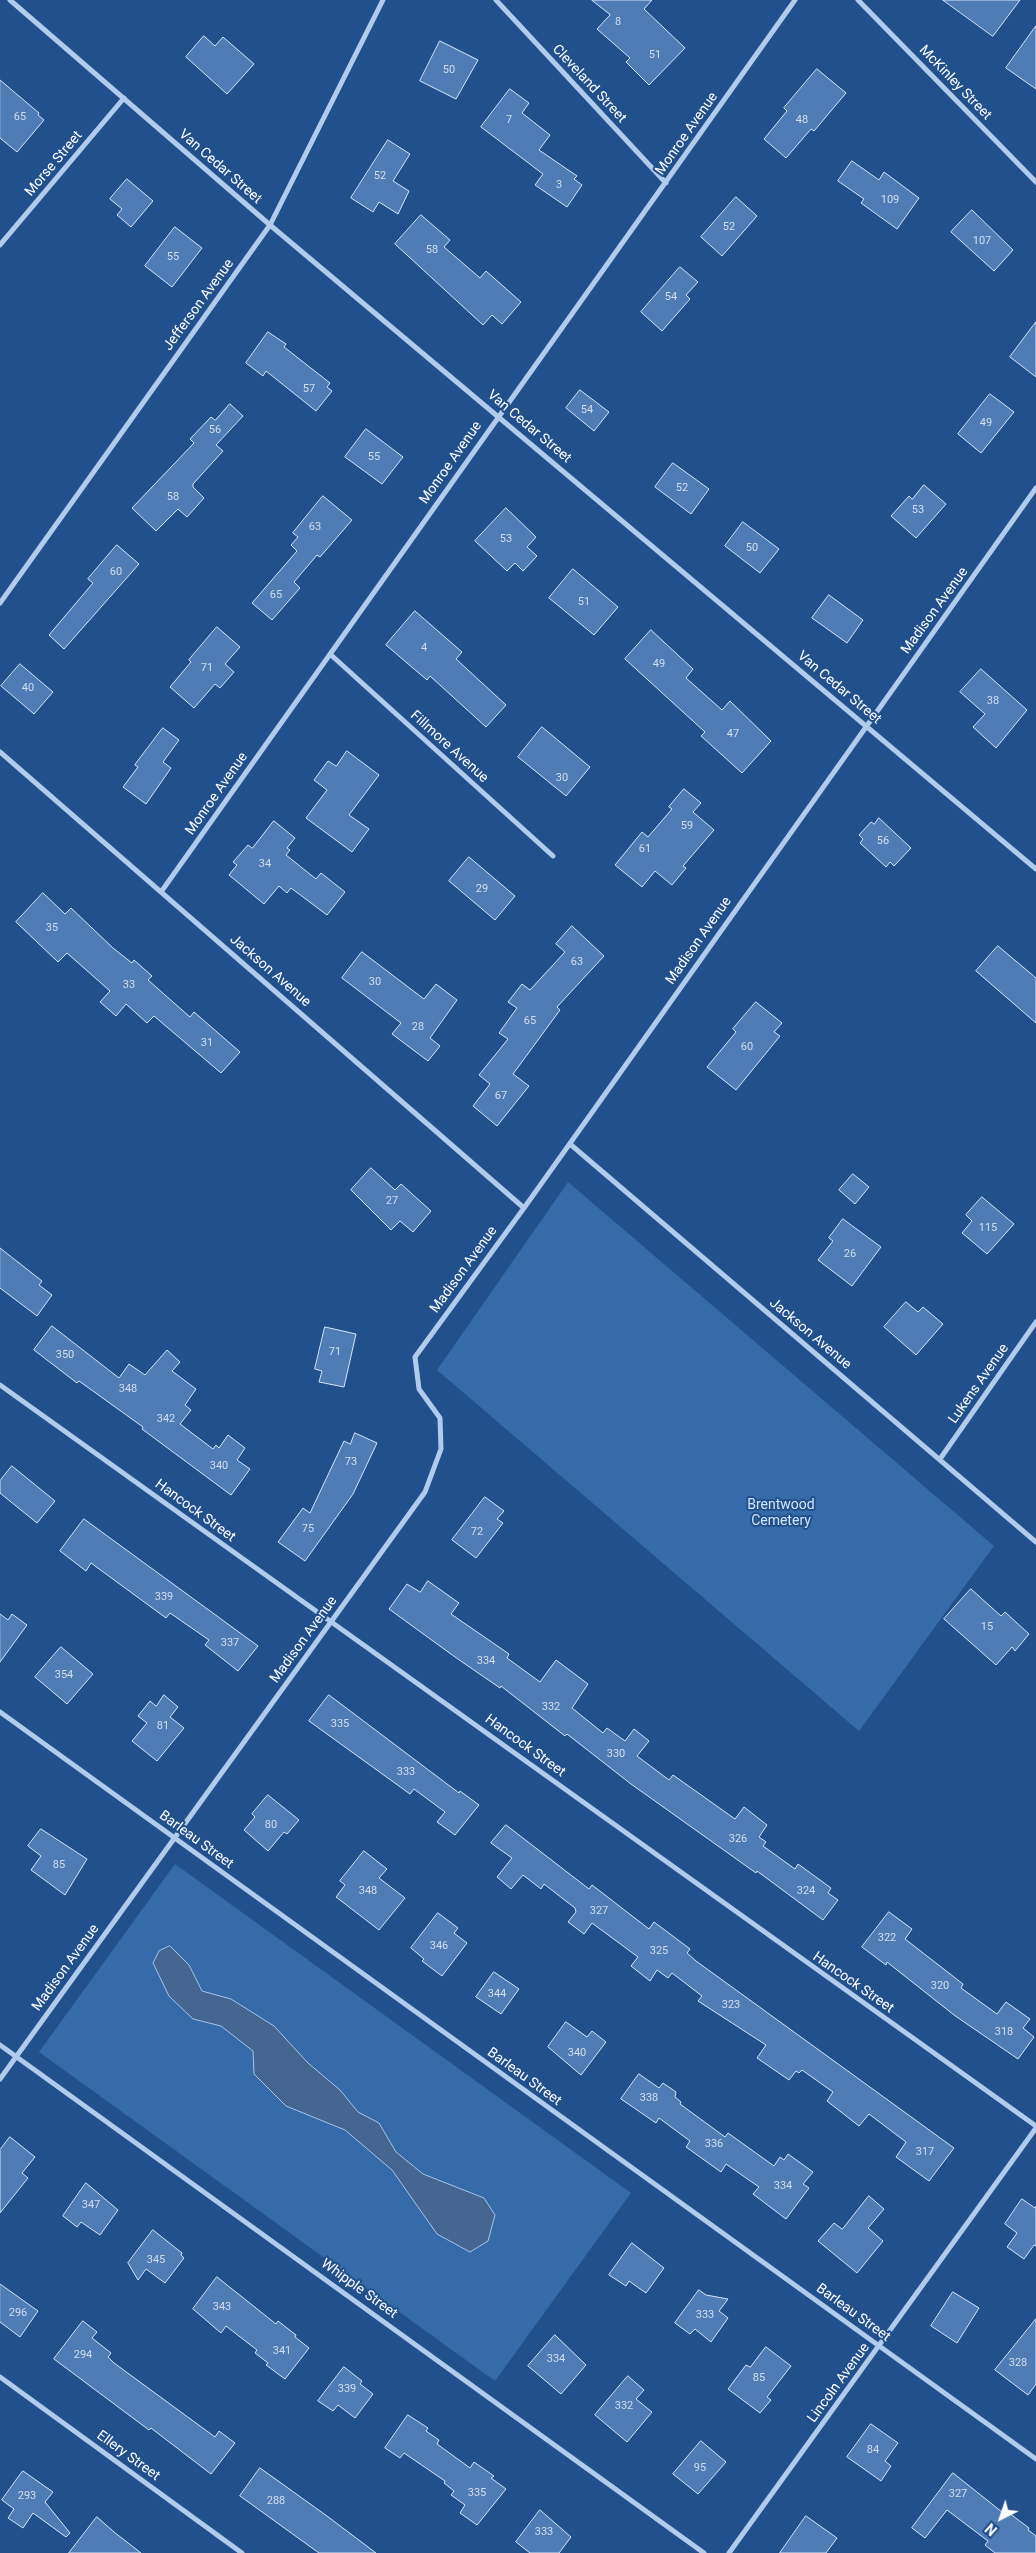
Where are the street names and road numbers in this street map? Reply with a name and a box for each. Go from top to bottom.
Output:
street label: Cleveland Street [548,41,630,127]
street label: McKinley Street [915,42,995,124]
street label: Monroe Avenue [652,89,722,179]
street label: Van Cedar Street [175,126,265,208]
street label: Morse Street [22,128,86,200]
street label: Jefferson Avenue [160,256,238,354]
street label: Van Cedar Street [484,387,574,467]
street label: Monroe Avenue [416,418,486,508]
street label: Madison Avenue [898,564,972,658]
street label: Van Cedar Street [794,648,884,728]
street label: Fillmore Avenue [406,707,492,787]
street label: Monroe Avenue [182,749,252,839]
street label: Madison Avenue [662,894,736,988]
street label: Jackson Avenue [226,931,314,1011]
street label: Madison Avenue [427,1223,501,1317]
street label: Jackson Avenue [766,1295,854,1373]
street label: Lukens Avenue [945,1341,1013,1427]
street label: Hancock Street [151,1476,239,1546]
street label: Madison Avenue [267,1593,341,1687]
street label: Hancock Street [481,1711,569,1781]
street label: Barleau Street [156,1807,236,1873]
street label: Madison Avenue [29,1921,103,2015]
street label: Hancock Street [809,1949,897,2017]
street label: Barleau Street [484,2044,564,2110]
street label: Whipple Street [317,2256,401,2322]
street label: Barleau Street [813,2280,893,2346]
street label: Lincoln Avenue [804,2340,874,2426]
street label: Ellery Street [93,2427,163,2485]

